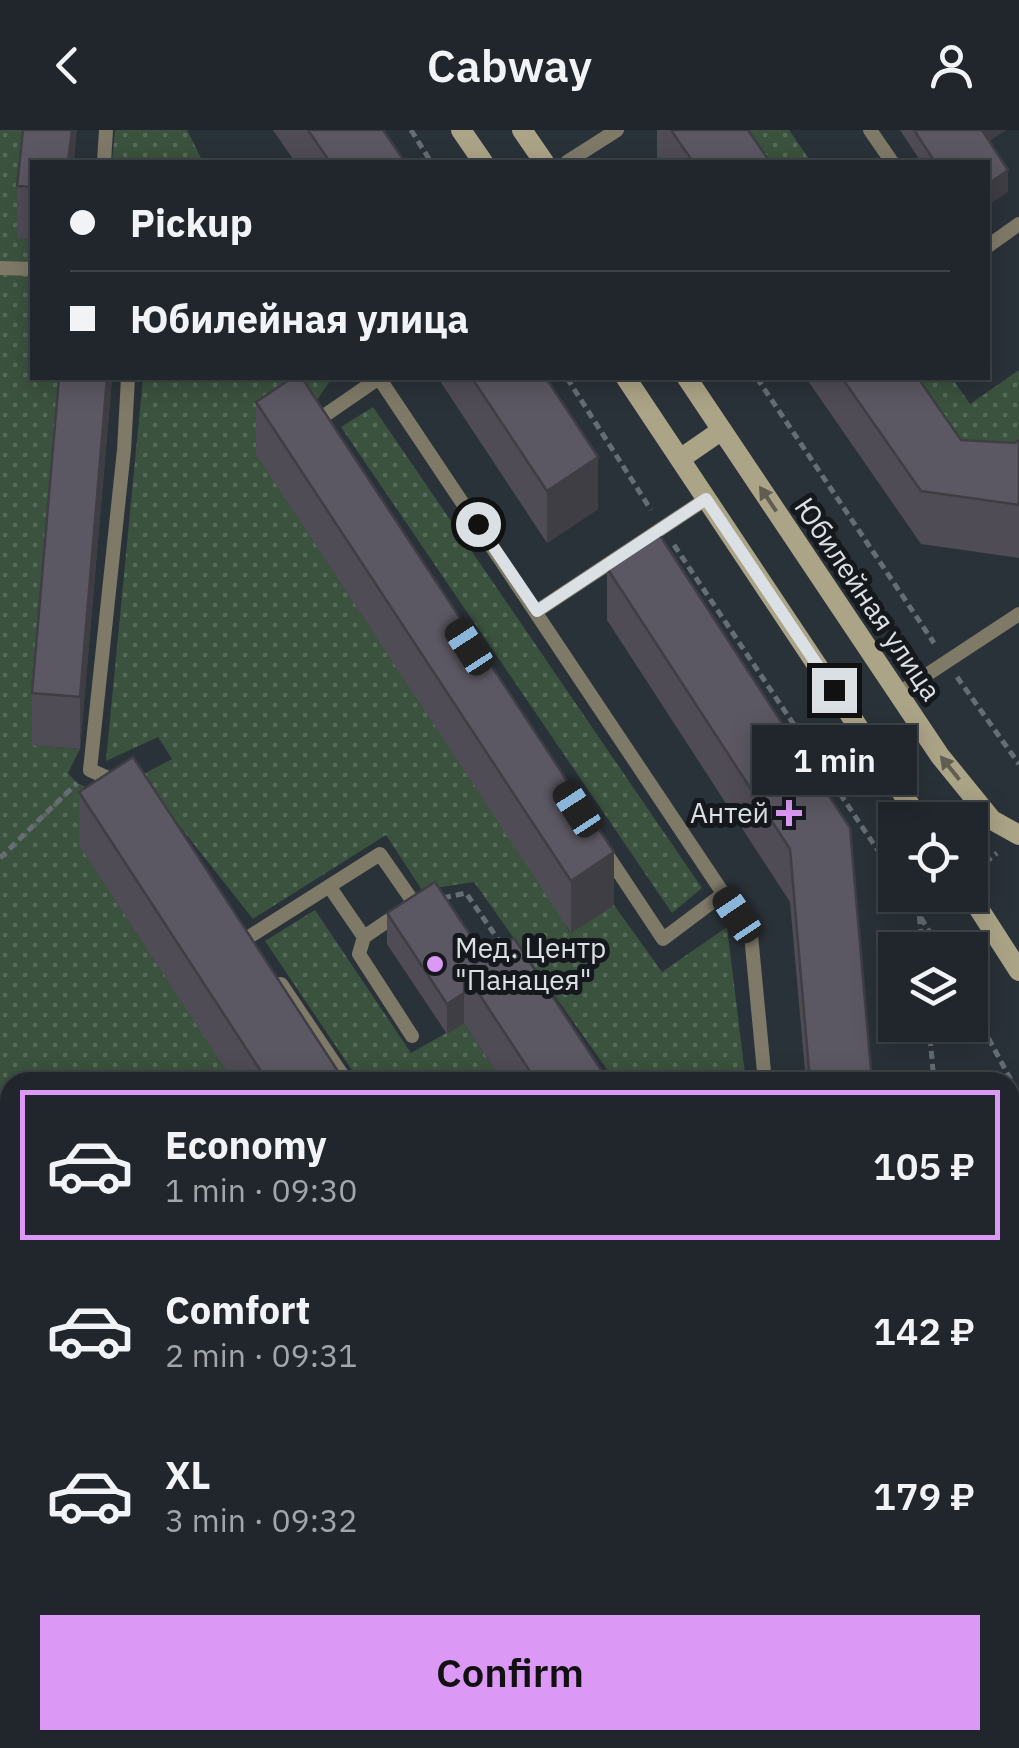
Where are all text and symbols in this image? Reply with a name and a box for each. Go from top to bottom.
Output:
text: Cabway [427,36,592,94]
icon: back [40,38,95,93]
icon: person [924,38,979,93]
text: Pickup [130,198,253,247]
text: Юбилейная улица [130,294,469,343]
one-way arrow [760,485,778,513]
street label: Юбилейная улица [787,490,950,707]
route start [456,502,501,547]
car [440,614,498,680]
route end [812,668,857,713]
callout: 1 min [752,725,916,795]
text: 1 min [793,739,876,781]
one-way arrow [940,756,961,781]
car [548,776,606,842]
place label: Антей [690,794,769,831]
marker: Антей [778,802,800,824]
map controls [878,802,988,1042]
button: locate [878,802,988,912]
car [708,882,766,948]
place label: Мед. Центр "Панацея" [455,929,606,998]
button: layers [878,932,988,1042]
marker: Мед. Центр "Панацея" [424,953,446,975]
icon: car [45,1120,135,1210]
text: Economy [165,1120,327,1169]
text: 105 ₽ [873,1141,975,1190]
text: 1 min · 09:30 [165,1169,358,1211]
icon: car [45,1285,135,1375]
text: Comfort [165,1285,310,1334]
text: 142 ₽ [873,1306,975,1355]
text: 2 min · 09:31 [165,1334,358,1376]
icon: car [45,1450,135,1540]
text: XL [165,1450,211,1499]
text: 179 ₽ [873,1471,975,1520]
text: 3 min · 09:32 [165,1499,358,1541]
button: Confirm [40,1615,980,1730]

